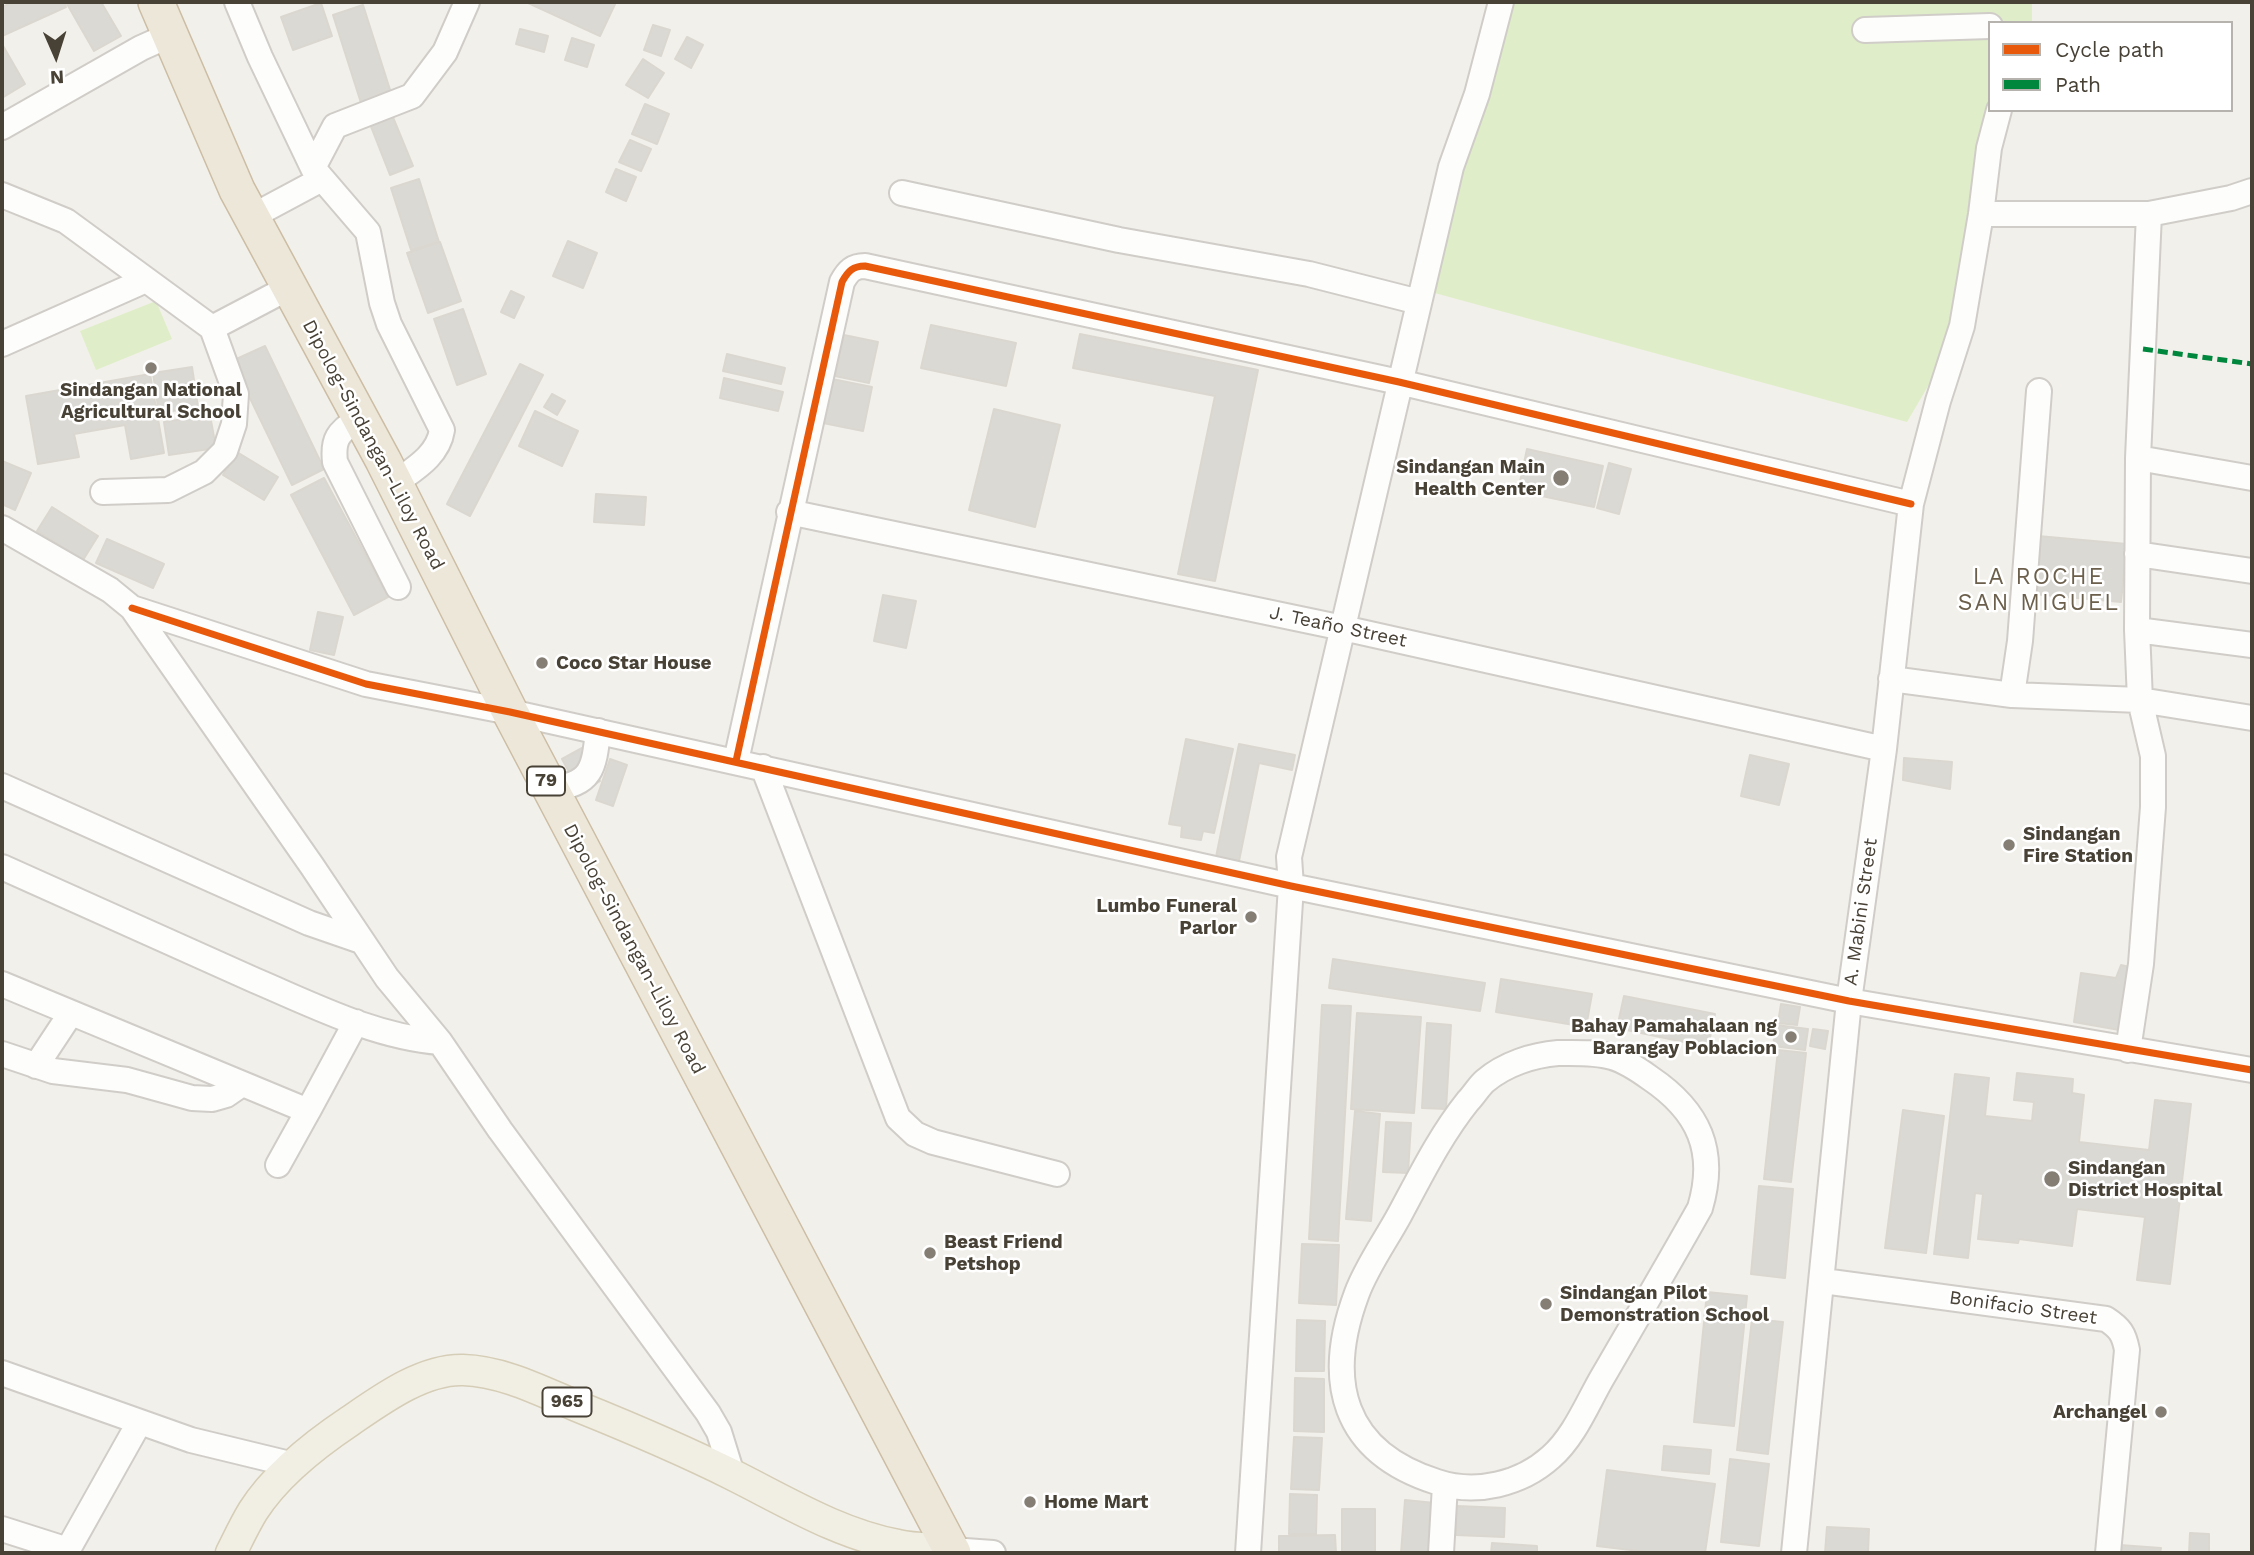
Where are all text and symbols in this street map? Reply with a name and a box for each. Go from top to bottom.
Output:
north arrow [21,21,91,91]
legend [1988,21,2233,112]
text: Cycle path [2055,37,2164,62]
text: N [49,66,65,89]
text: Path [2055,72,2101,97]
street label: Dipolog-Sindangan-Liloy Road [297,316,449,574]
marker: Sindangan National Agricultural School [143,360,159,376]
place label: Sindangan National Agricultural School [60,379,242,423]
place label: Sindangan Main Health Center [1396,456,1545,500]
marker: Sindangan Main Health Center [1551,468,1571,488]
district label: LA ROCHE SAN MIGUEL [1959,563,2119,617]
street label: J. Teaño Street [1267,601,1409,653]
place label: Coco Star House [556,652,711,674]
marker: Coco Star House [534,655,550,671]
road number: 79 [527,766,565,796]
street label: Dipolog-Sindangan-Liloy Road [558,820,710,1078]
place label: Sindangan Fire Station [2023,823,2133,867]
street label: A. Mabini Street [1839,837,1883,987]
marker: Sindangan Fire Station [2001,837,2017,853]
place label: Lumbo Funeral Parlor [1096,895,1237,939]
marker: Lumbo Funeral Parlor [1243,909,1259,925]
place label: Bahay Pamahalaan ng Barangay Poblacion [1571,1015,1777,1059]
marker: Bahay Pamahalaan ng Barangay Poblacion [1783,1029,1799,1045]
place label: Sindangan District Hospital [2068,1157,2222,1201]
marker: Sindangan District Hospital [2042,1169,2062,1189]
place label: Beast Friend Petshop [944,1231,1063,1275]
marker: Beast Friend Petshop [922,1245,938,1261]
place label: Sindangan Pilot Demonstration School [1560,1282,1769,1326]
street label: Bonifacio Street [1948,1286,2098,1330]
marker: Sindangan Pilot Demonstration School [1538,1296,1554,1312]
road number: 965 [542,1387,592,1416]
place label: Archangel [2053,1401,2147,1423]
marker: Archangel [2153,1404,2169,1420]
place label: Home Mart [1044,1491,1148,1513]
marker: Home Mart [1022,1494,1038,1510]

